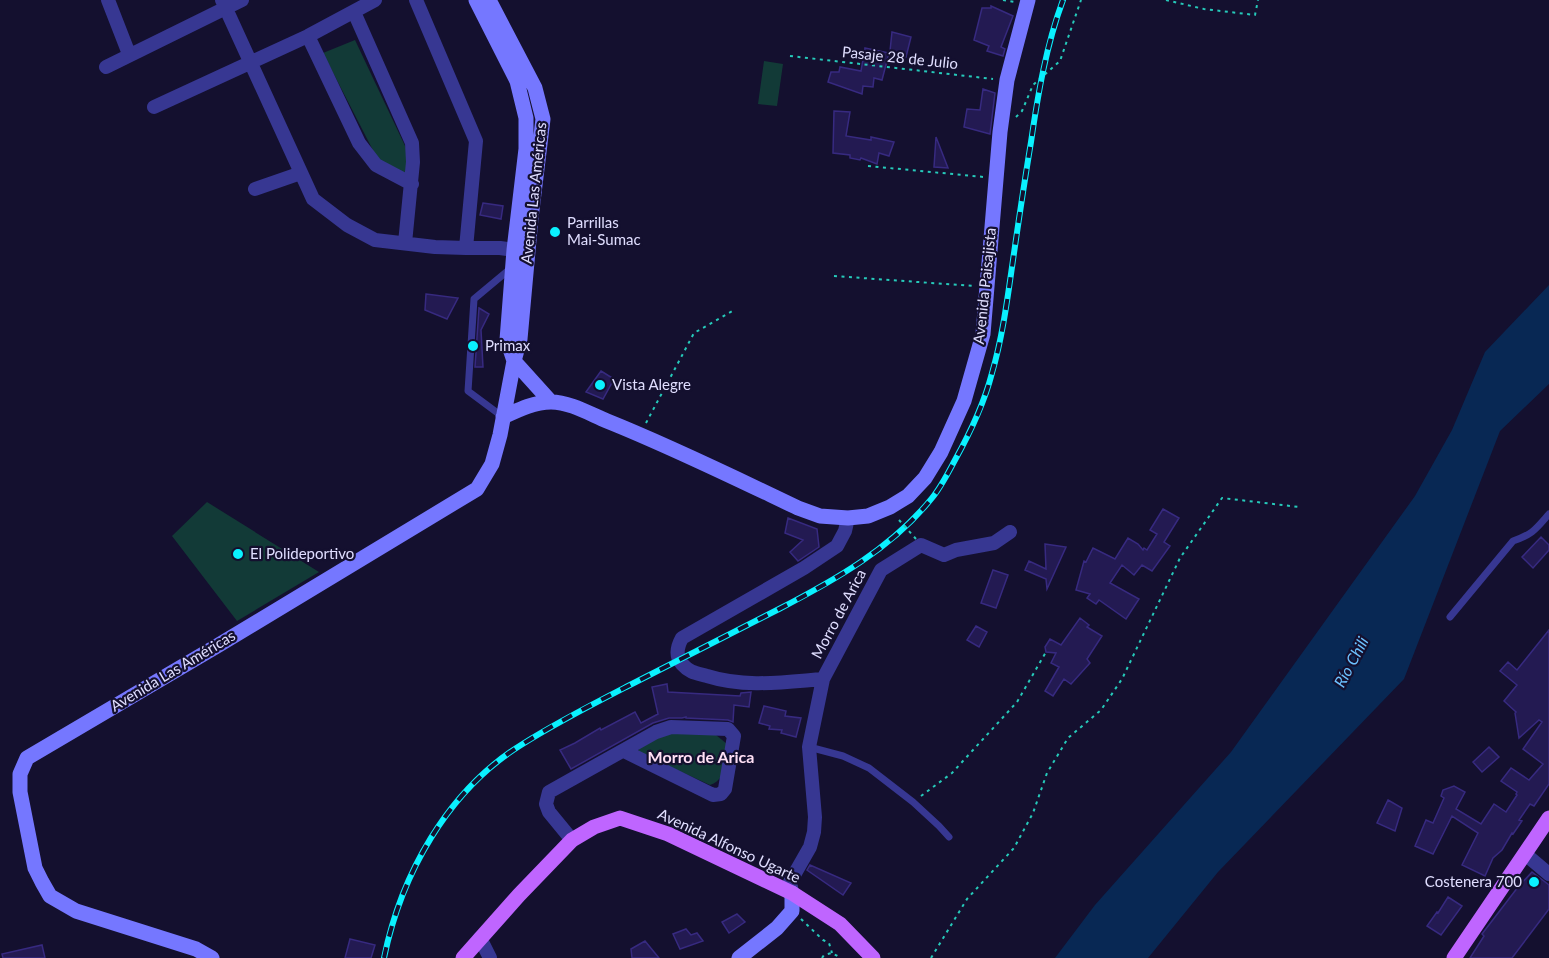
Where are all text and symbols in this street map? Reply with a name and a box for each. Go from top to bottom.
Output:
street label: Pasaje 28 de Julio [841,42,959,72]
street label: Avenida Las Américas [517,121,549,265]
place label: Parrillas Mai-Sumac [567,213,641,248]
marker: Parrillas Mai-Sumac [548,225,562,239]
street label: Avenida Paisajista [969,227,999,345]
place label: Primax [485,336,531,354]
marker: Primax [466,339,480,353]
place label: Vista Alegre [612,375,691,393]
marker: Vista Alegre [593,378,607,392]
place label: El Polideportivo [250,544,354,562]
marker: El Polideportivo [231,547,245,561]
street label: Morro de Arica [807,566,869,661]
street label: Avenida Las Américas [107,626,238,714]
water label: Río Chili [1329,633,1372,690]
district label: Morro de Arica [648,747,754,766]
street label: Avenida Alfonso Ugarte [655,804,804,886]
place label: Costenera 700 [1425,872,1522,890]
marker: Costenera 700 [1527,875,1541,889]

